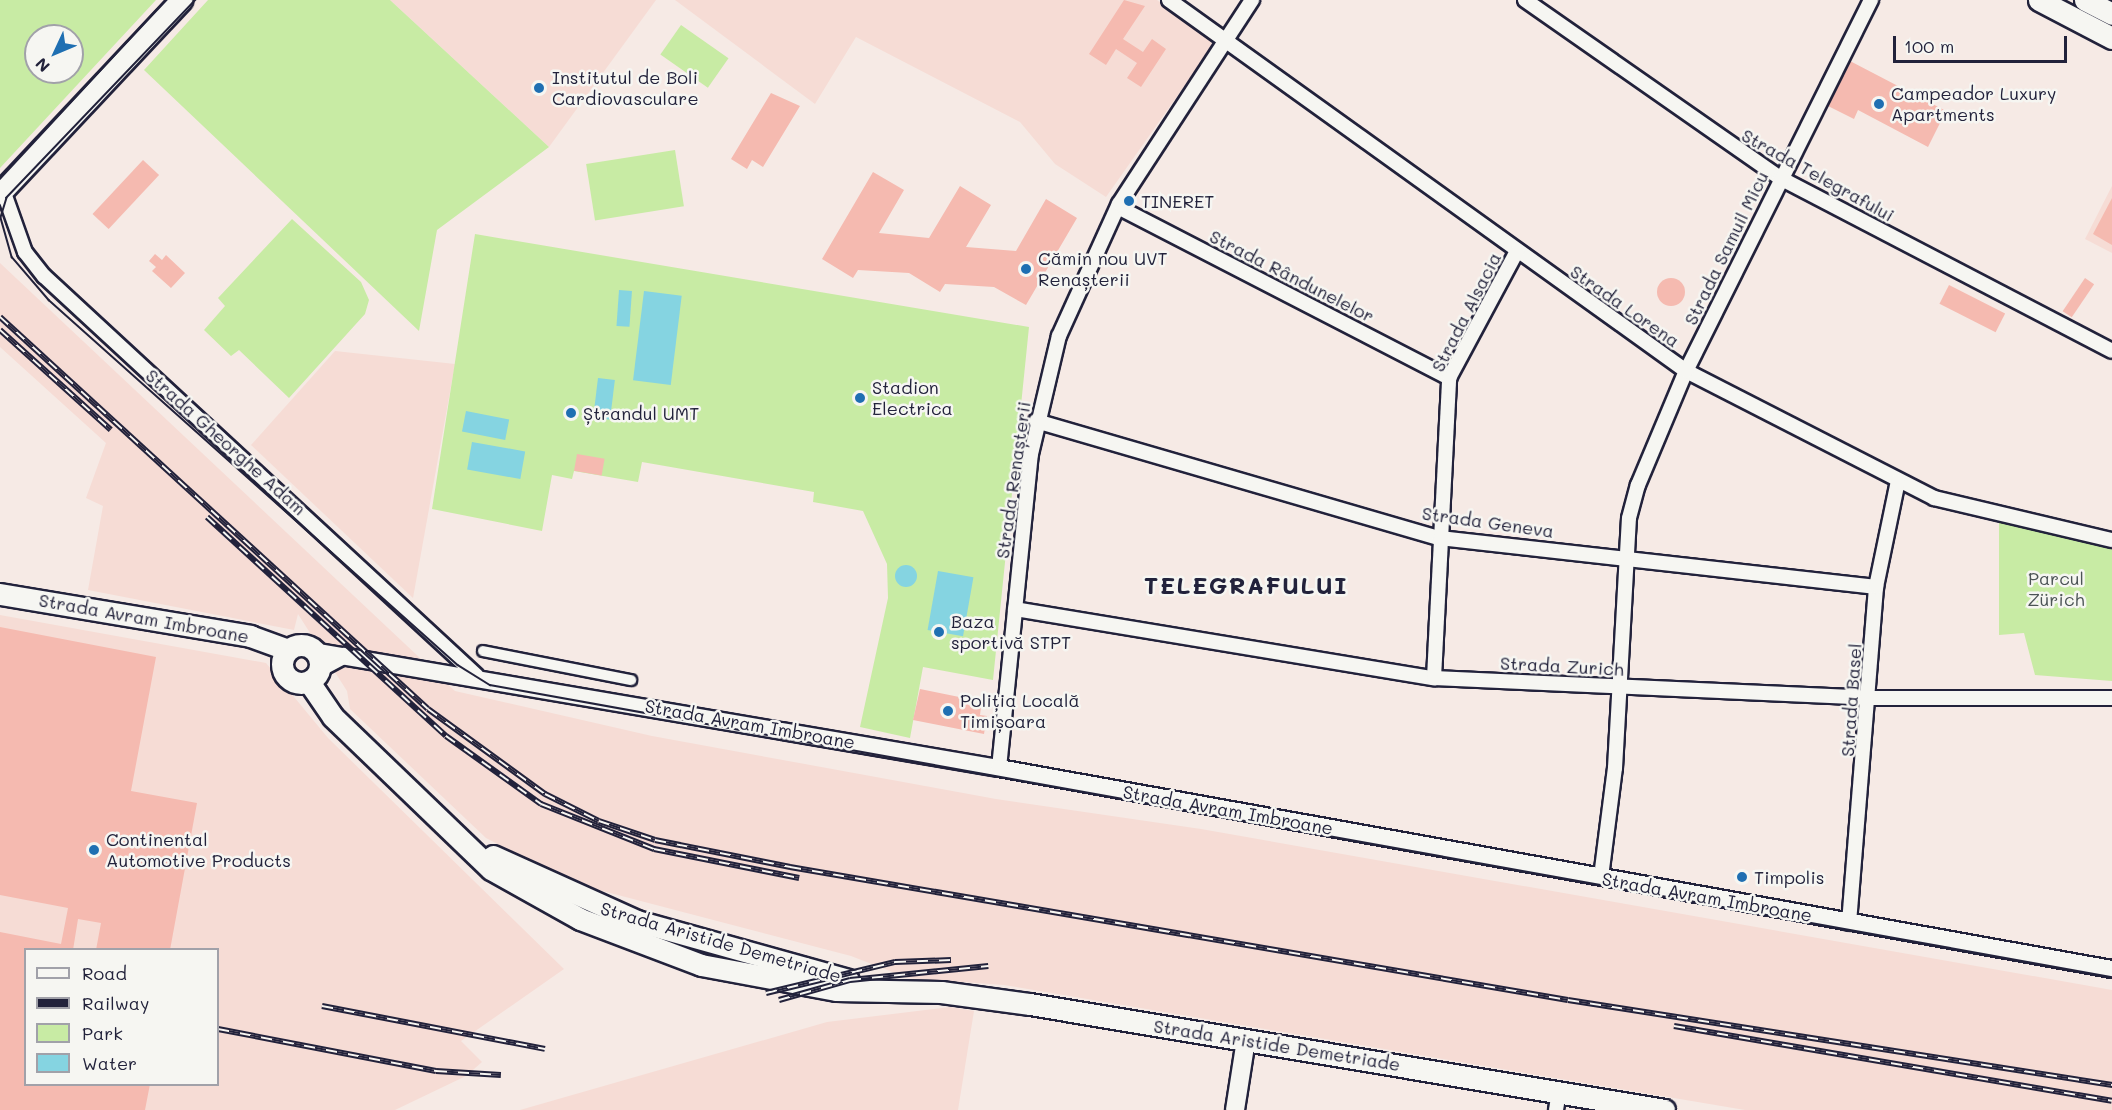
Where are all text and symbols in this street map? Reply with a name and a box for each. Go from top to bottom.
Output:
north arrow [24,24,84,84]
scale bar [1896,24,2070,62]
text: 100 m [1904,34,1954,58]
text: N [30,54,54,77]
place label: Institutul de Boli Cardiovasculare [552,67,699,110]
marker: Institutul de Boli Cardiovasculare [530,79,548,97]
place label: Campeador Luxury Apartments [1891,83,2057,125]
marker: Campeador Luxury Apartments [1872,97,1886,111]
street label: Strada Telegrafului [1738,124,1898,226]
street label: Strada Samuil Micu [1679,168,1773,328]
place label: TINERET [1141,190,1214,212]
marker: TINERET [1122,194,1136,208]
street label: Strada Rândunelelor [1206,225,1378,327]
place label: Cămin nou UVT Renașterii [1038,248,1168,290]
street label: Strada Alsacia [1427,249,1505,375]
street label: Strada Lorena [1566,260,1684,352]
marker: Cămin nou UVT Renașterii [1019,262,1033,276]
street label: Strada Gheorghe Adam [142,364,310,520]
place label: Stadion Electrica [872,377,953,420]
marker: Stadion Electrica [853,391,867,405]
street label: Strada Renașterii [991,400,1035,560]
place label: Ștrandul UMT [583,402,699,424]
marker: Ștrandul UMT [564,406,578,420]
street label: Strada Geneva [1421,502,1555,542]
park label: Parcul Zürich [2027,568,2085,610]
district label: TELEGRAFULUI [1144,571,1348,599]
street label: Strada Avram Imbroane [37,589,251,647]
place label: Baza sportivă STPT [951,611,1071,654]
marker: Baza sportivă STPT [932,625,946,639]
street label: Strada Basel [1836,643,1866,757]
street label: Strada Zurich [1500,652,1624,680]
place label: Poliția Locală Timișoara [960,690,1080,732]
street label: Strada Avram Imbroane [643,695,857,753]
marker: Poliția Locală Timișoara [941,704,955,718]
street label: Strada Avram Imbroane [1121,781,1335,839]
place label: Continental Automotive Products [106,829,291,872]
marker: Continental Automotive Products [87,843,101,857]
place label: Timpolis [1754,866,1824,888]
street label: Strada Avram Imbroane [1600,868,1814,926]
marker: Timpolis [1735,870,1749,884]
street label: Strada Aristide Demetriade [598,897,844,987]
legend [24,948,219,1086]
text: Road [82,961,127,985]
text: Railway [82,991,149,1015]
street label: Strada Aristide Demetriade [1152,1015,1402,1075]
text: Park [82,1021,123,1045]
text: Water [82,1051,137,1075]

